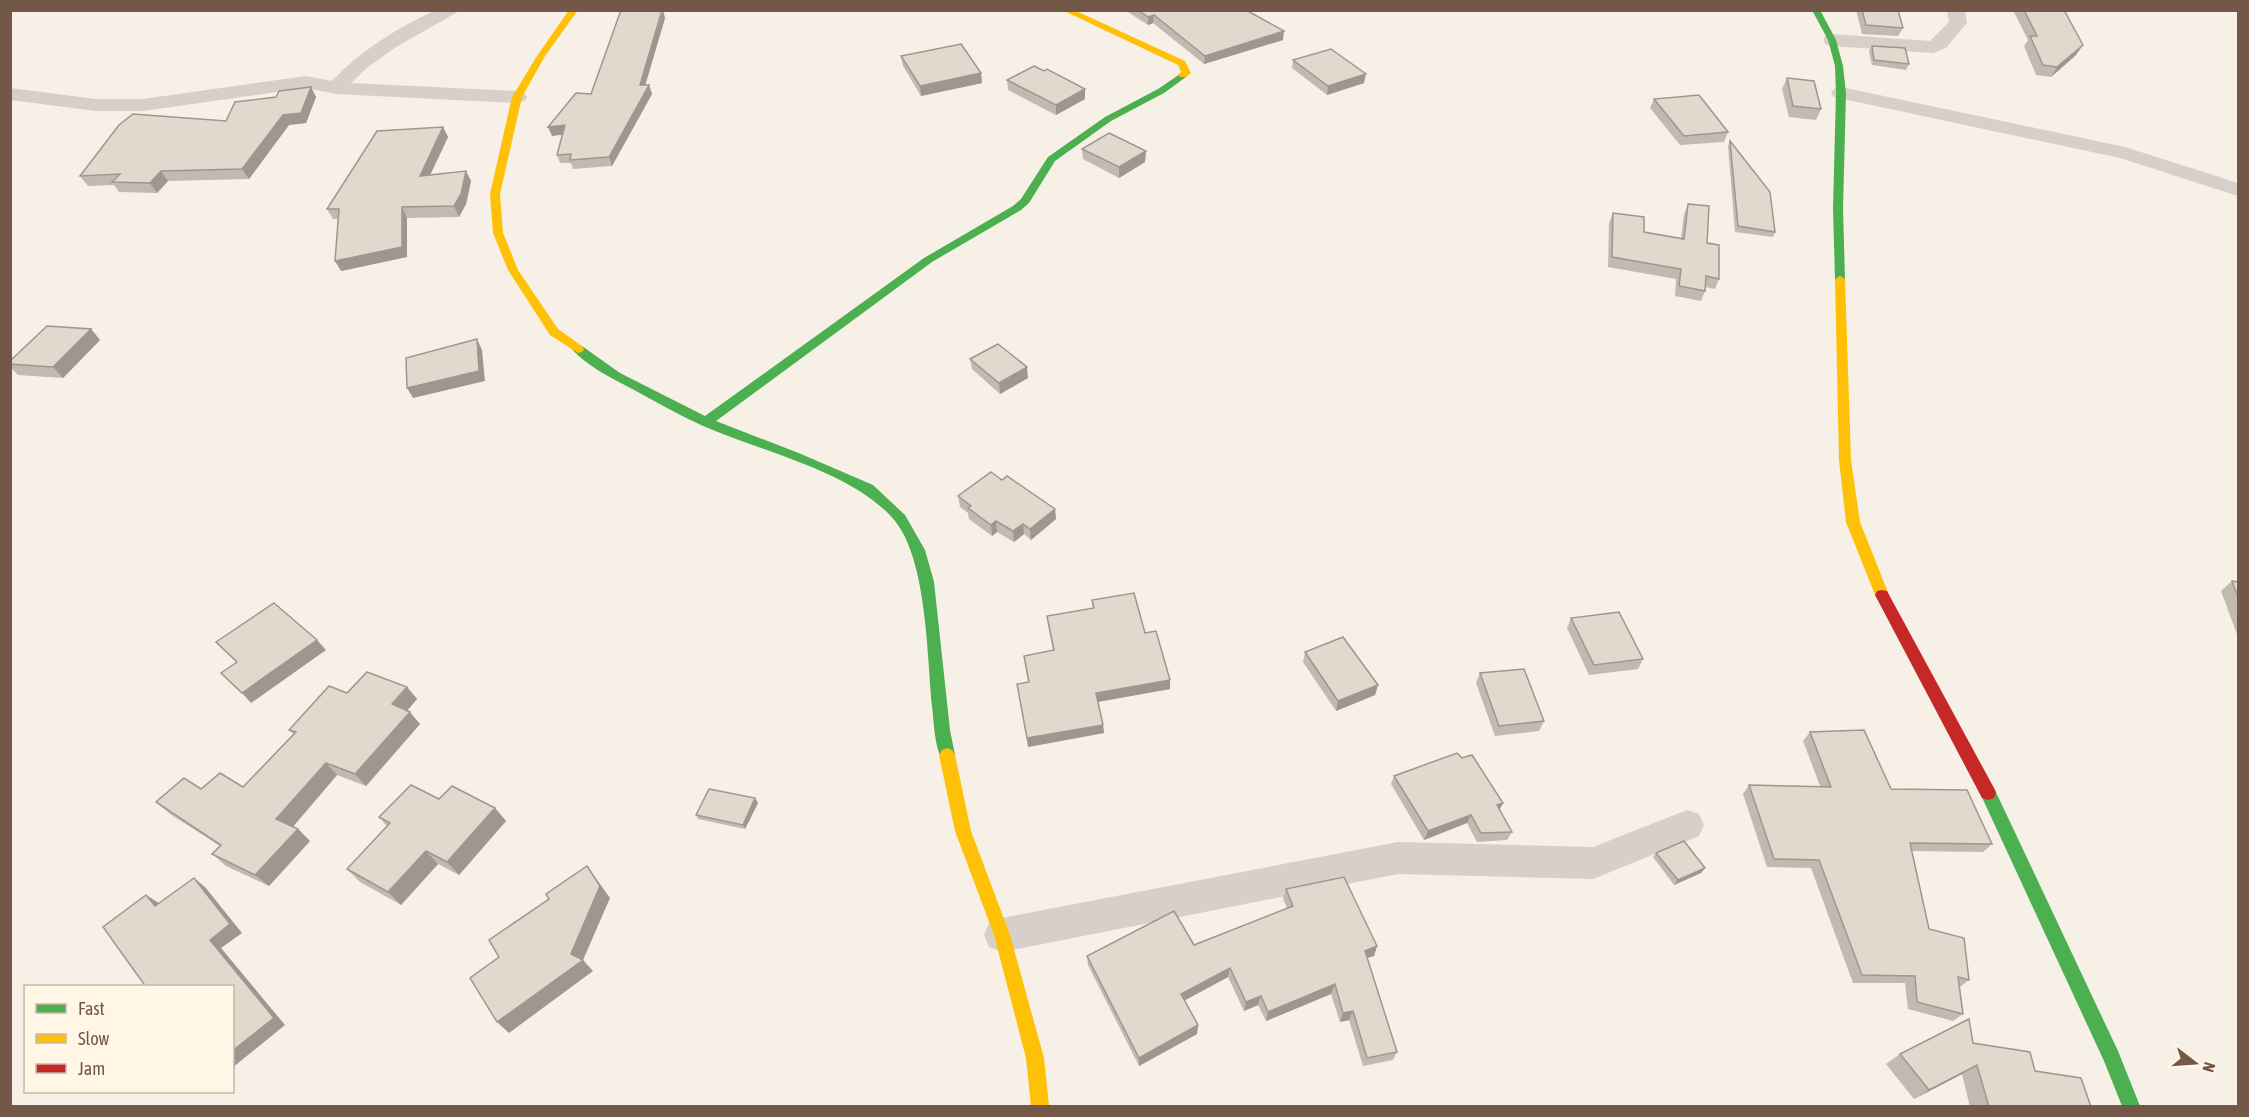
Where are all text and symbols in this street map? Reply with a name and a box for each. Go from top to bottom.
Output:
legend [24,985,234,1093]
text: Fast [78,998,105,1019]
text: Slow [78,1028,109,1049]
north arrow [2165,1033,2225,1093]
text: Jam [78,1058,105,1079]
text: N [2199,1060,2219,1075]

